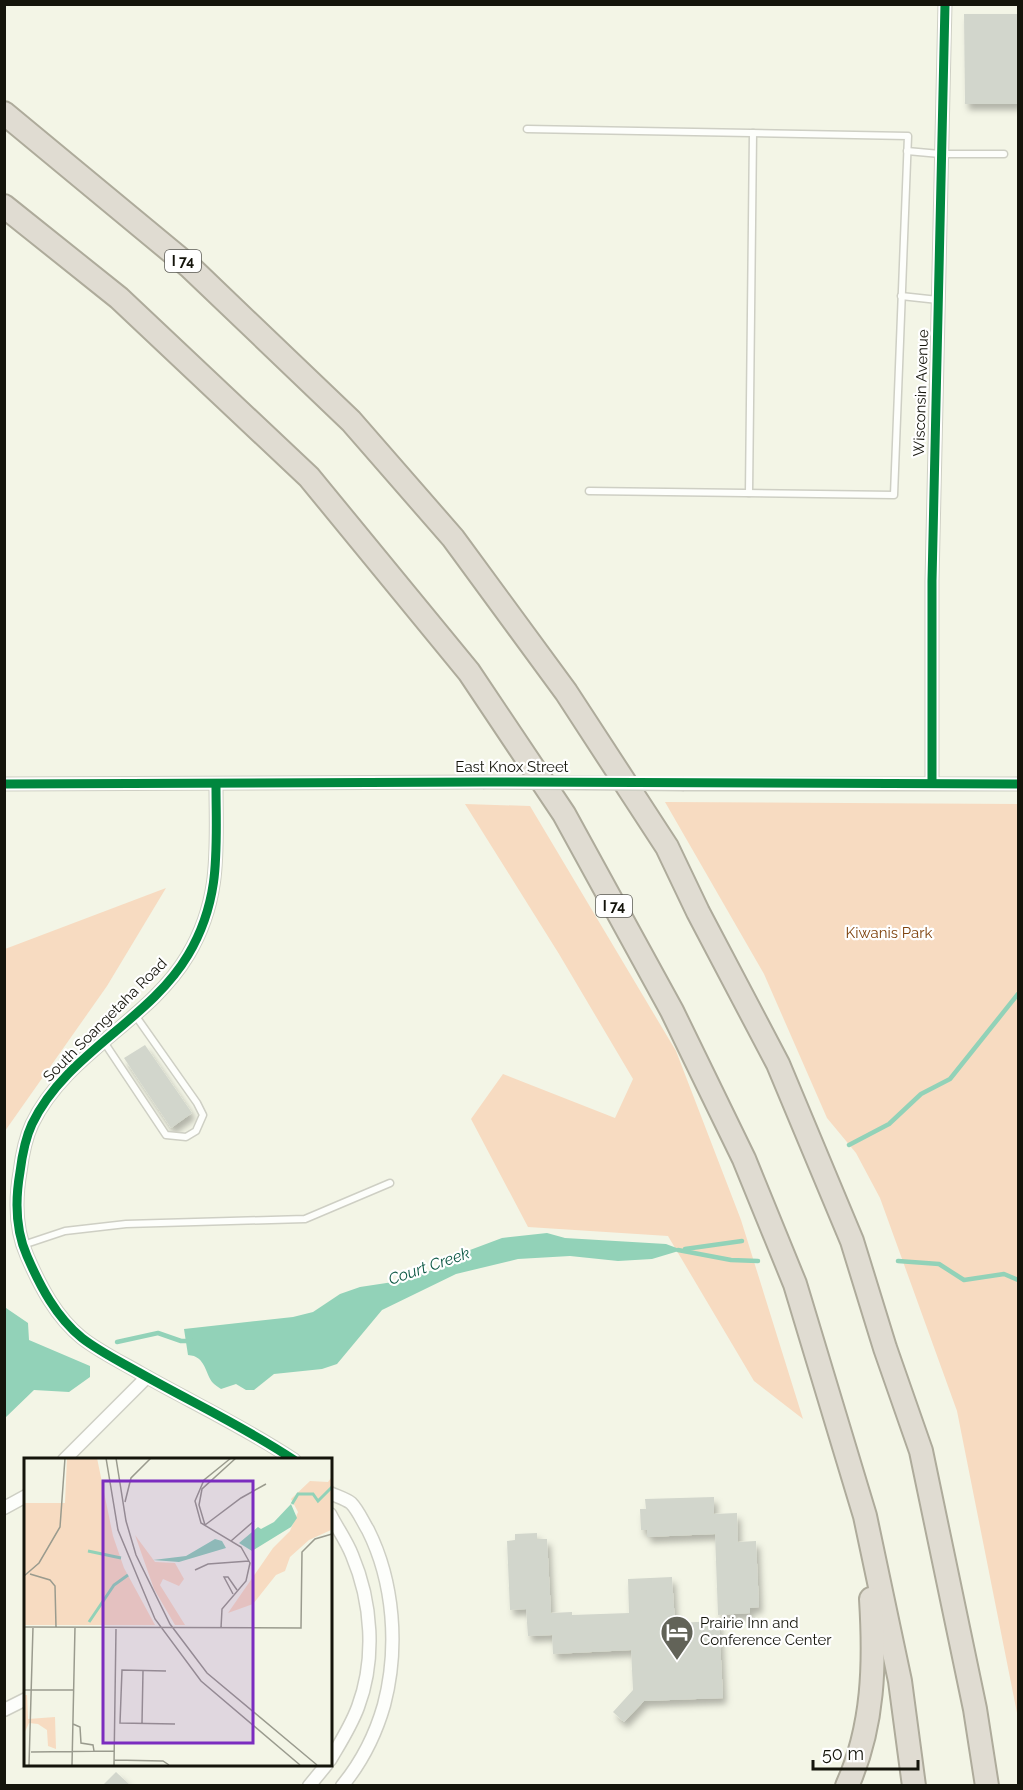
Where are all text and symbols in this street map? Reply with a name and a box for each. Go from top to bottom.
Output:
road number: I 74 [165,250,201,272]
street label: Wisconsin Avenue [910,329,932,457]
street label: East Knox Street [455,758,569,776]
road number: I 74 [596,895,632,917]
park label: Kiwanis Park [846,924,932,942]
street label: South Soangetaha Road [39,954,171,1086]
water label: Court Creek [386,1243,473,1289]
inset map [24,1458,332,1766]
hotel icon: Prairie Inn and Conference Center [659,1614,695,1661]
place label: Prairie Inn and Conference Center [700,1614,832,1649]
scale bar [813,1733,918,1771]
text: 50 m [822,1743,864,1764]

